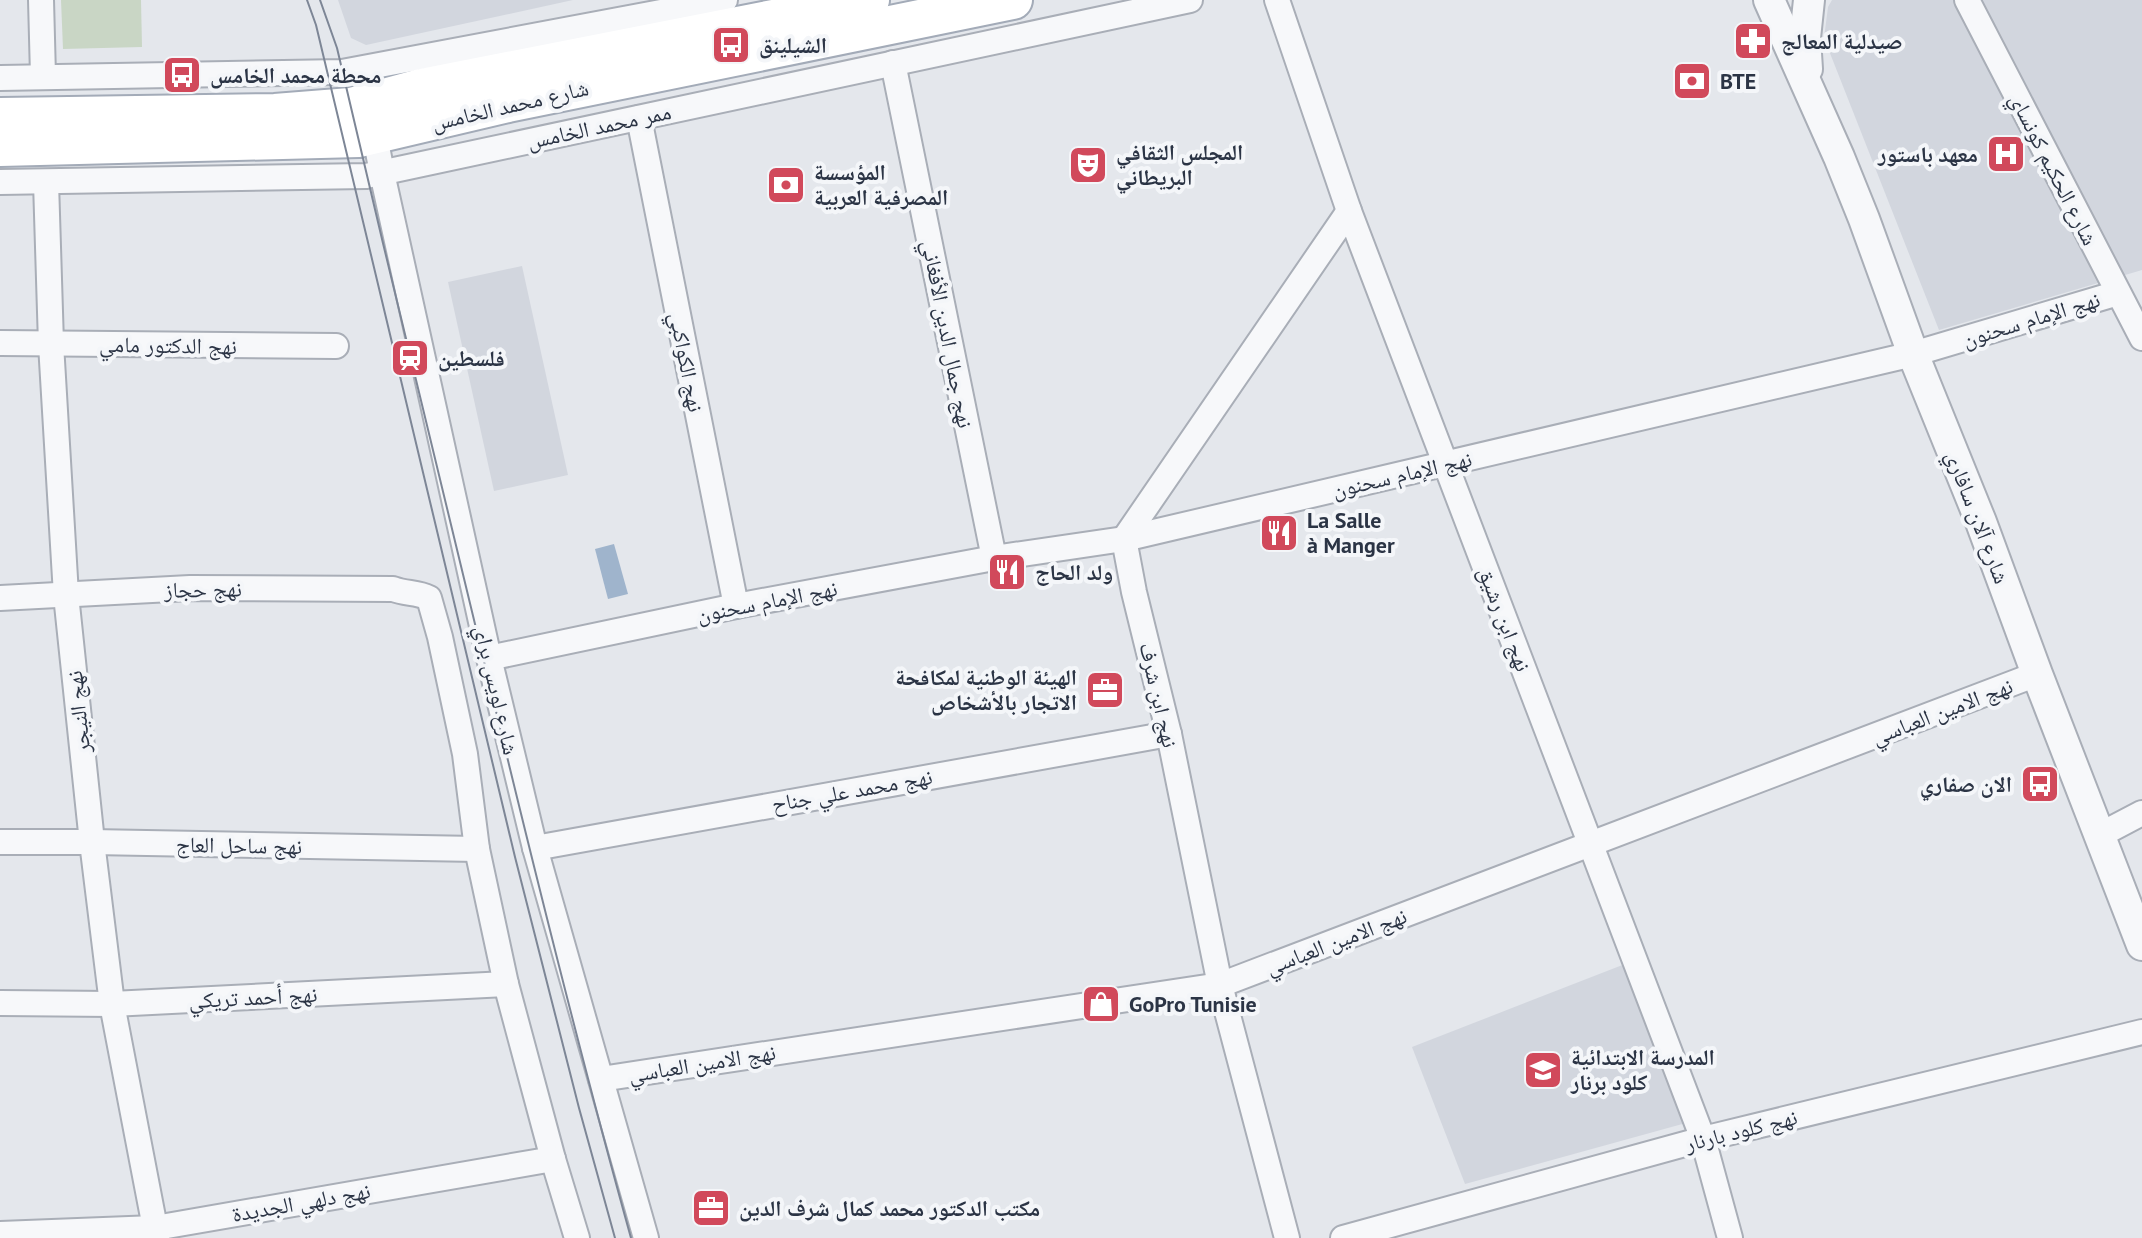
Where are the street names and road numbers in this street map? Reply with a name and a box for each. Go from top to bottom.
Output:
street label: شارع محمد الخامس [429,73,591,137]
street label: شارع الحكيم كونساي [2000,88,2104,251]
street label: ممر محمد الخامس [524,97,674,155]
street label: نهج جمال الدين الأفغاني [913,238,980,431]
street label: نهج الإمام سحنون [1959,285,2104,354]
street label: نهج الكواكبي [660,310,710,415]
street label: نهج الدكتور مامي [99,330,237,364]
street label: نهج الإمام سحنون [1329,444,1475,505]
street label: شارع آلان سافاري [1936,447,2016,589]
street label: نهج ابن رشيق [1472,563,1538,675]
street label: نهج حجاز [163,574,242,604]
street label: نهج الإمام سحنون [694,574,840,629]
street label: شارع لويس براي [465,622,526,758]
street label: نهج ابن شرف [1133,640,1185,750]
street label: نهج النيجر [60,669,96,756]
street label: نهج الامين العباسي [1867,671,2018,754]
street label: نهج محمد علي جناح [770,762,935,821]
street label: نهج ساحل العاج [176,830,302,860]
street label: نهج الامين العباسي [1261,901,1412,984]
street label: نهج أحمد تريكي [188,980,318,1018]
street label: نهج الامين العباسي [626,1038,778,1092]
street label: نهج كلود بارنار [1681,1103,1800,1158]
street label: نهج دلهي الجديدة [230,1176,373,1231]

